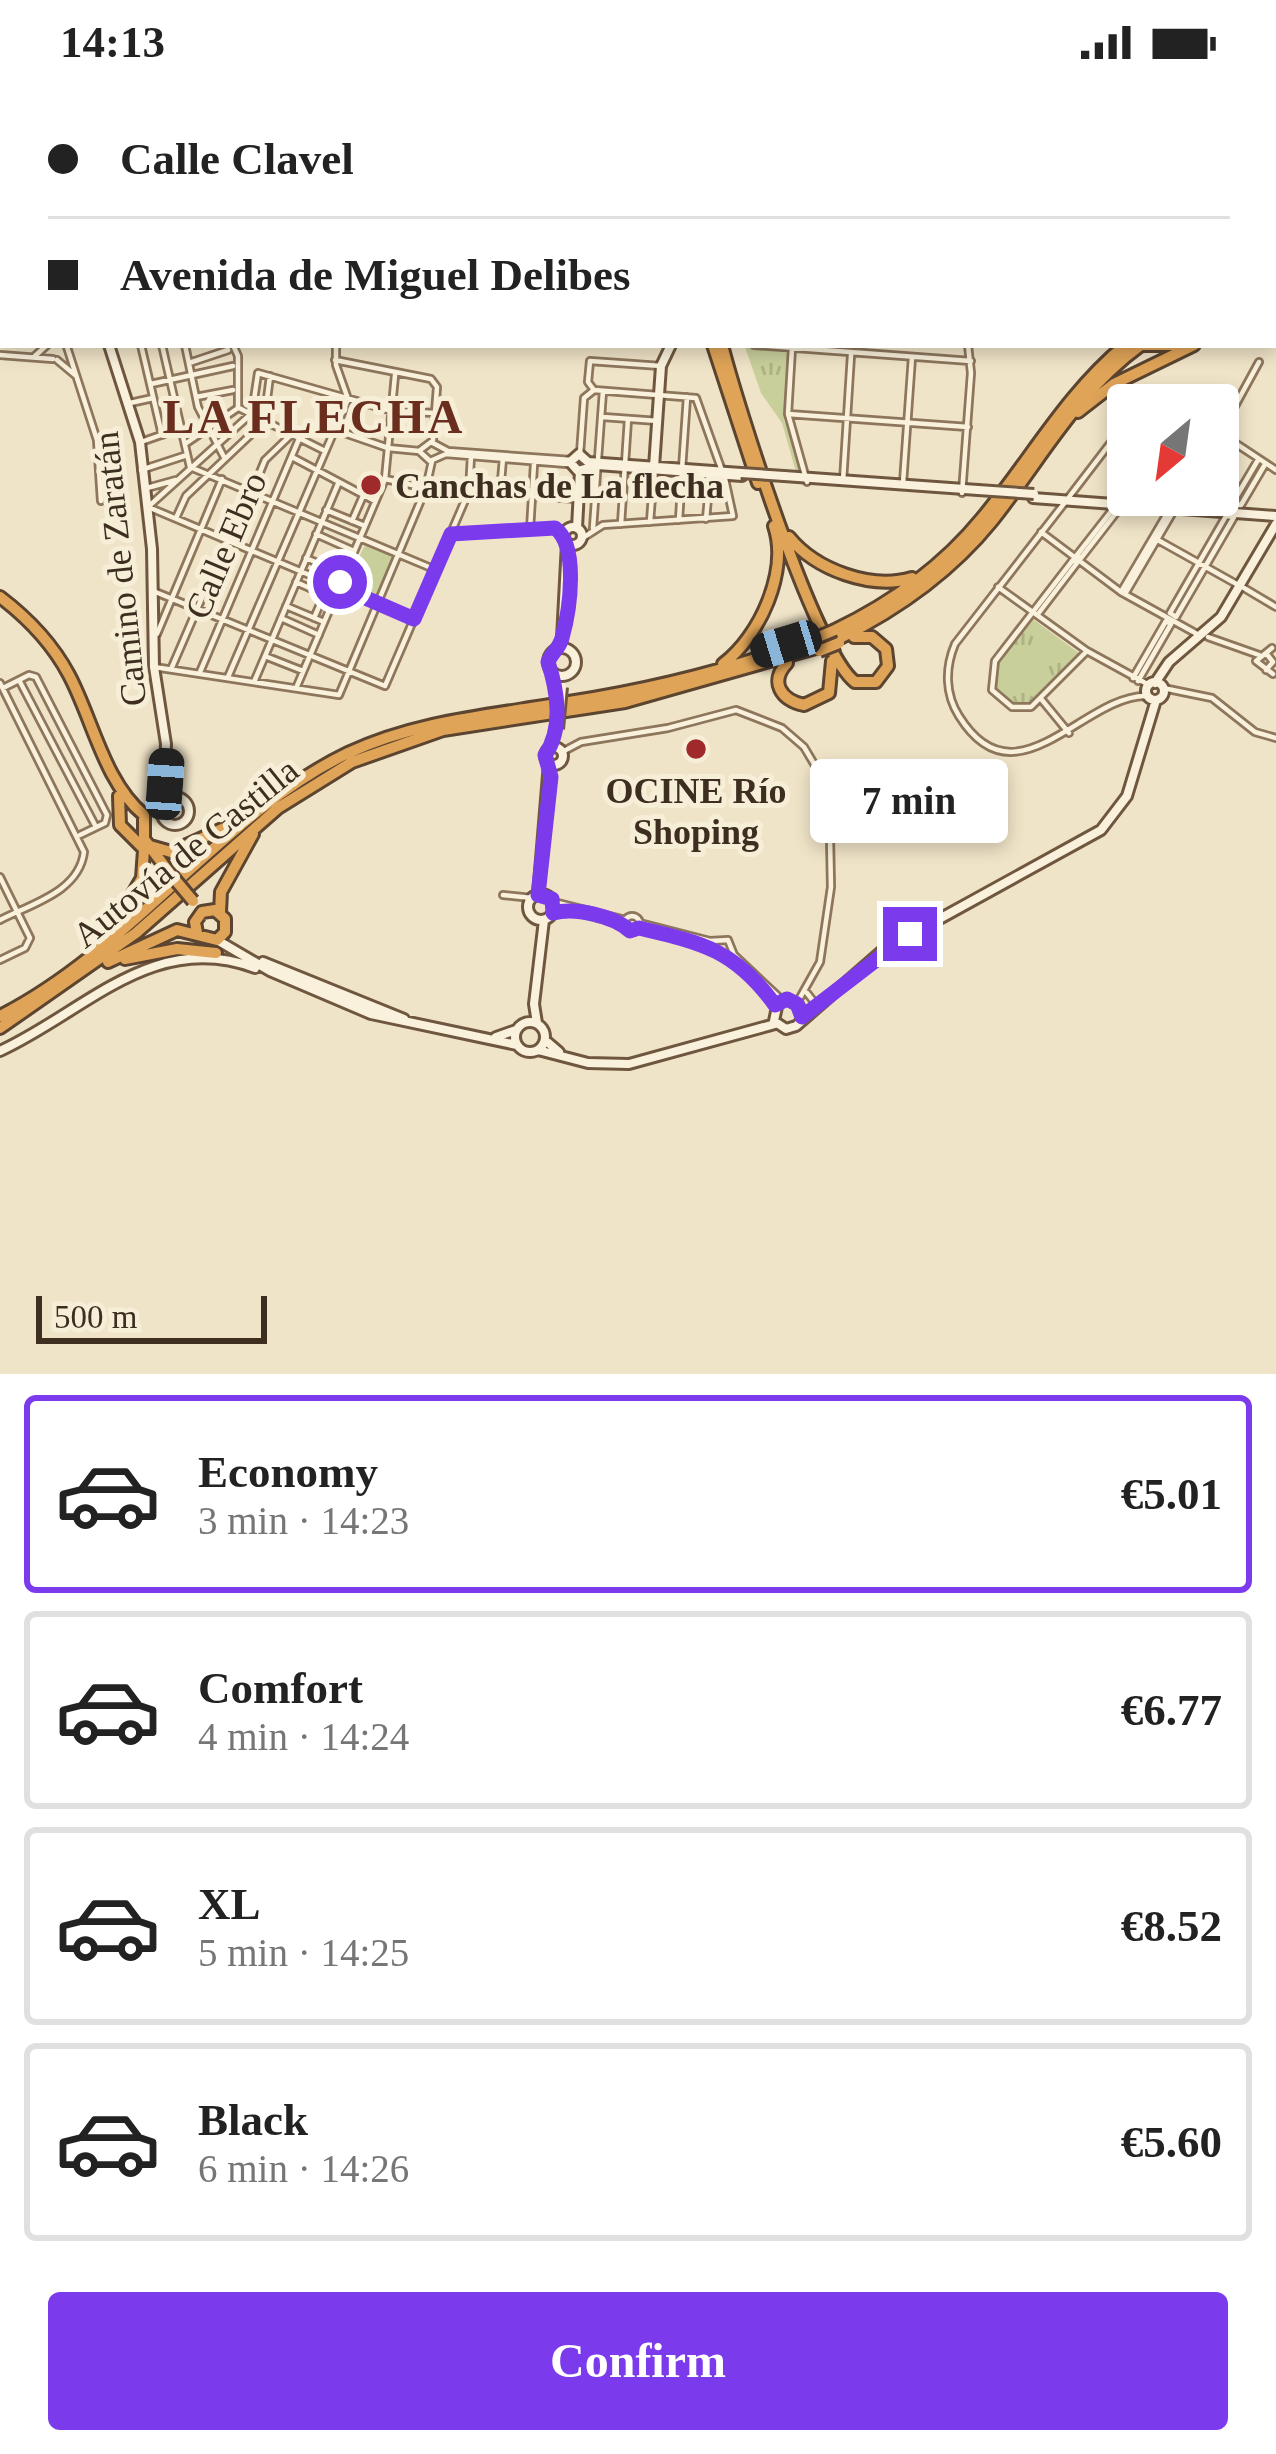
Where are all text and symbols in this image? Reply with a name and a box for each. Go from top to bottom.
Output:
text: 14:13 [60,17,165,67]
text: Calle Clavel [120,134,354,184]
text: Avenida de Miguel Delibes [120,250,630,300]
north arrow [1107,384,1239,516]
map controls [1107,384,1239,516]
district label: LA FLECHA [162,390,466,443]
street label: Camino de Zaratán [86,430,154,708]
street label: Calle Ebro [177,466,275,625]
place label: Canchas de La flecha [395,466,724,506]
marker: Canchas de La flecha [358,472,384,498]
route start [313,555,367,609]
car [746,616,826,672]
marker: OCINE Río Shoping [683,736,709,762]
car [145,747,185,821]
street label: Autovía de Castilla [65,750,306,956]
callout: 7 min [811,760,1009,844]
place label: OCINE Río Shoping [605,771,787,852]
text: 7 min [862,779,956,822]
route end [883,907,937,961]
scale bar [36,1290,267,1343]
text: 500 m [54,1299,137,1335]
icon: car [54,1440,162,1548]
text: Economy [198,1447,378,1497]
text: €5.01 [1121,1469,1222,1519]
text: 3 min · 14:23 [198,1499,409,1542]
icon: car [54,1656,162,1764]
text: Comfort [198,1663,363,1713]
text: €6.77 [1121,1685,1222,1735]
text: 4 min · 14:24 [198,1715,409,1758]
icon: car [54,1872,162,1980]
text: XL [198,1879,261,1929]
text: €8.52 [1121,1901,1222,1951]
text: 5 min · 14:25 [198,1931,409,1974]
icon: car [54,2088,162,2196]
text: Black [198,2095,308,2145]
text: €5.60 [1121,2117,1222,2167]
text: 6 min · 14:26 [198,2147,409,2190]
button: Confirm [48,2292,1228,2430]

